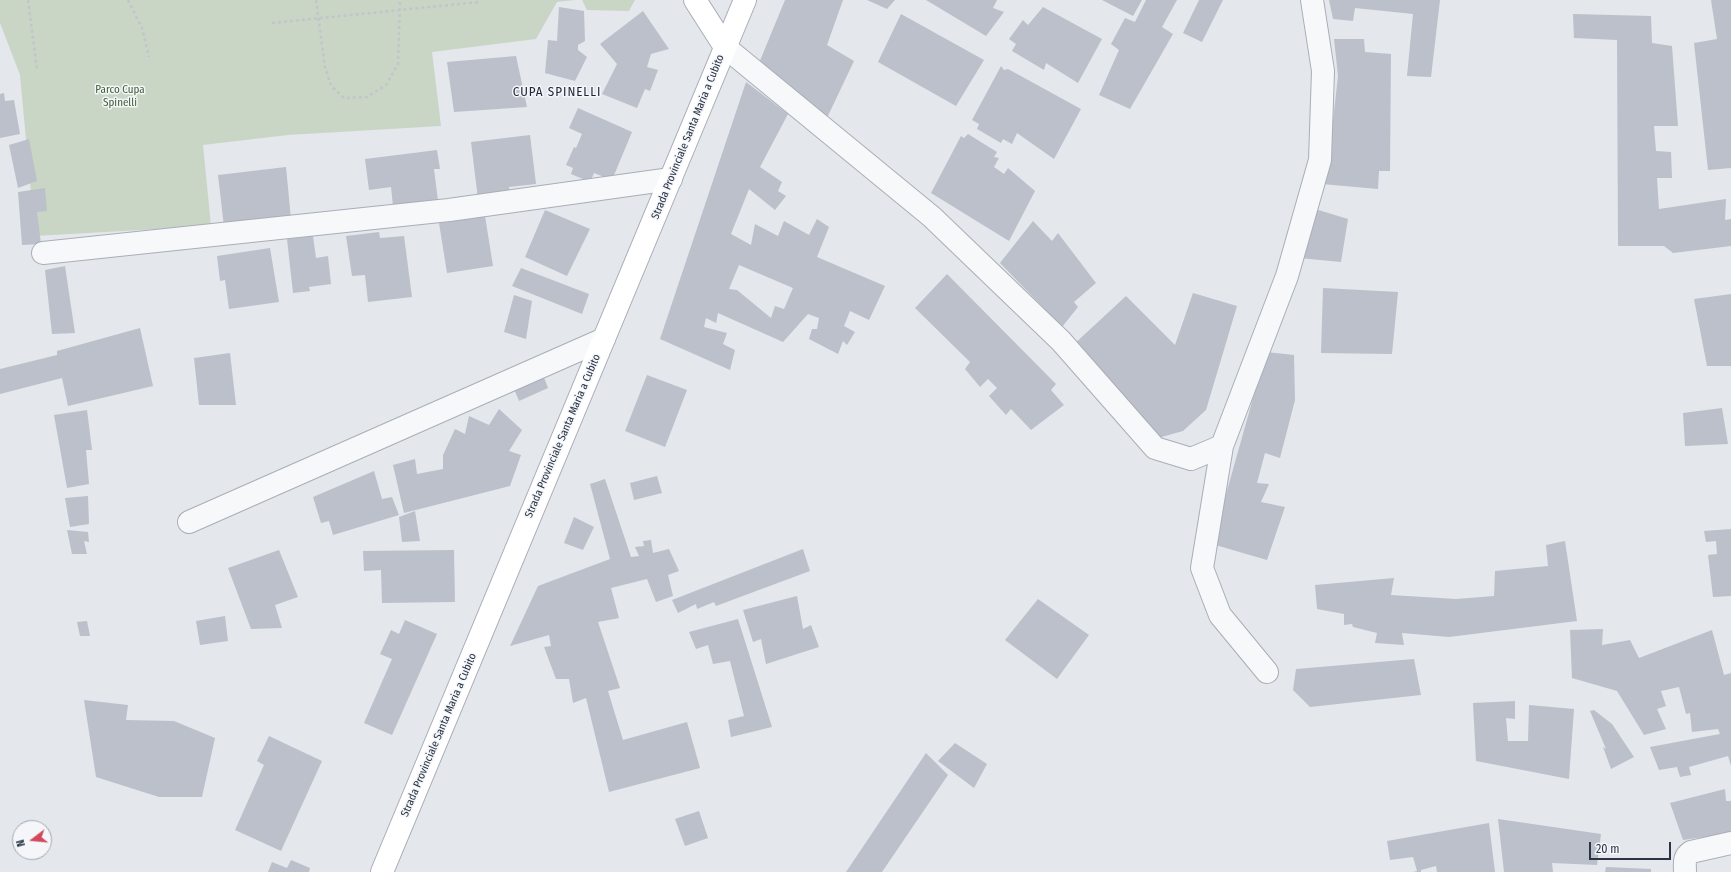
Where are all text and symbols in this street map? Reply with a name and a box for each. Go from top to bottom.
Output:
street label: Strada Provinciale Santa Maria a Cubito [649,53,727,221]
park label: Parco Cupa Spinelli [95,83,145,109]
district label: CUPA SPINELLI [513,84,601,100]
street label: Strada Provinciale Santa Maria a Cubito [522,352,604,520]
street label: Strada Provinciale Santa Maria a Cubito [398,651,480,819]
north arrow [12,820,52,860]
scale bar [1591,834,1673,860]
text: N [14,838,28,848]
text: 20 m [1596,842,1620,856]

